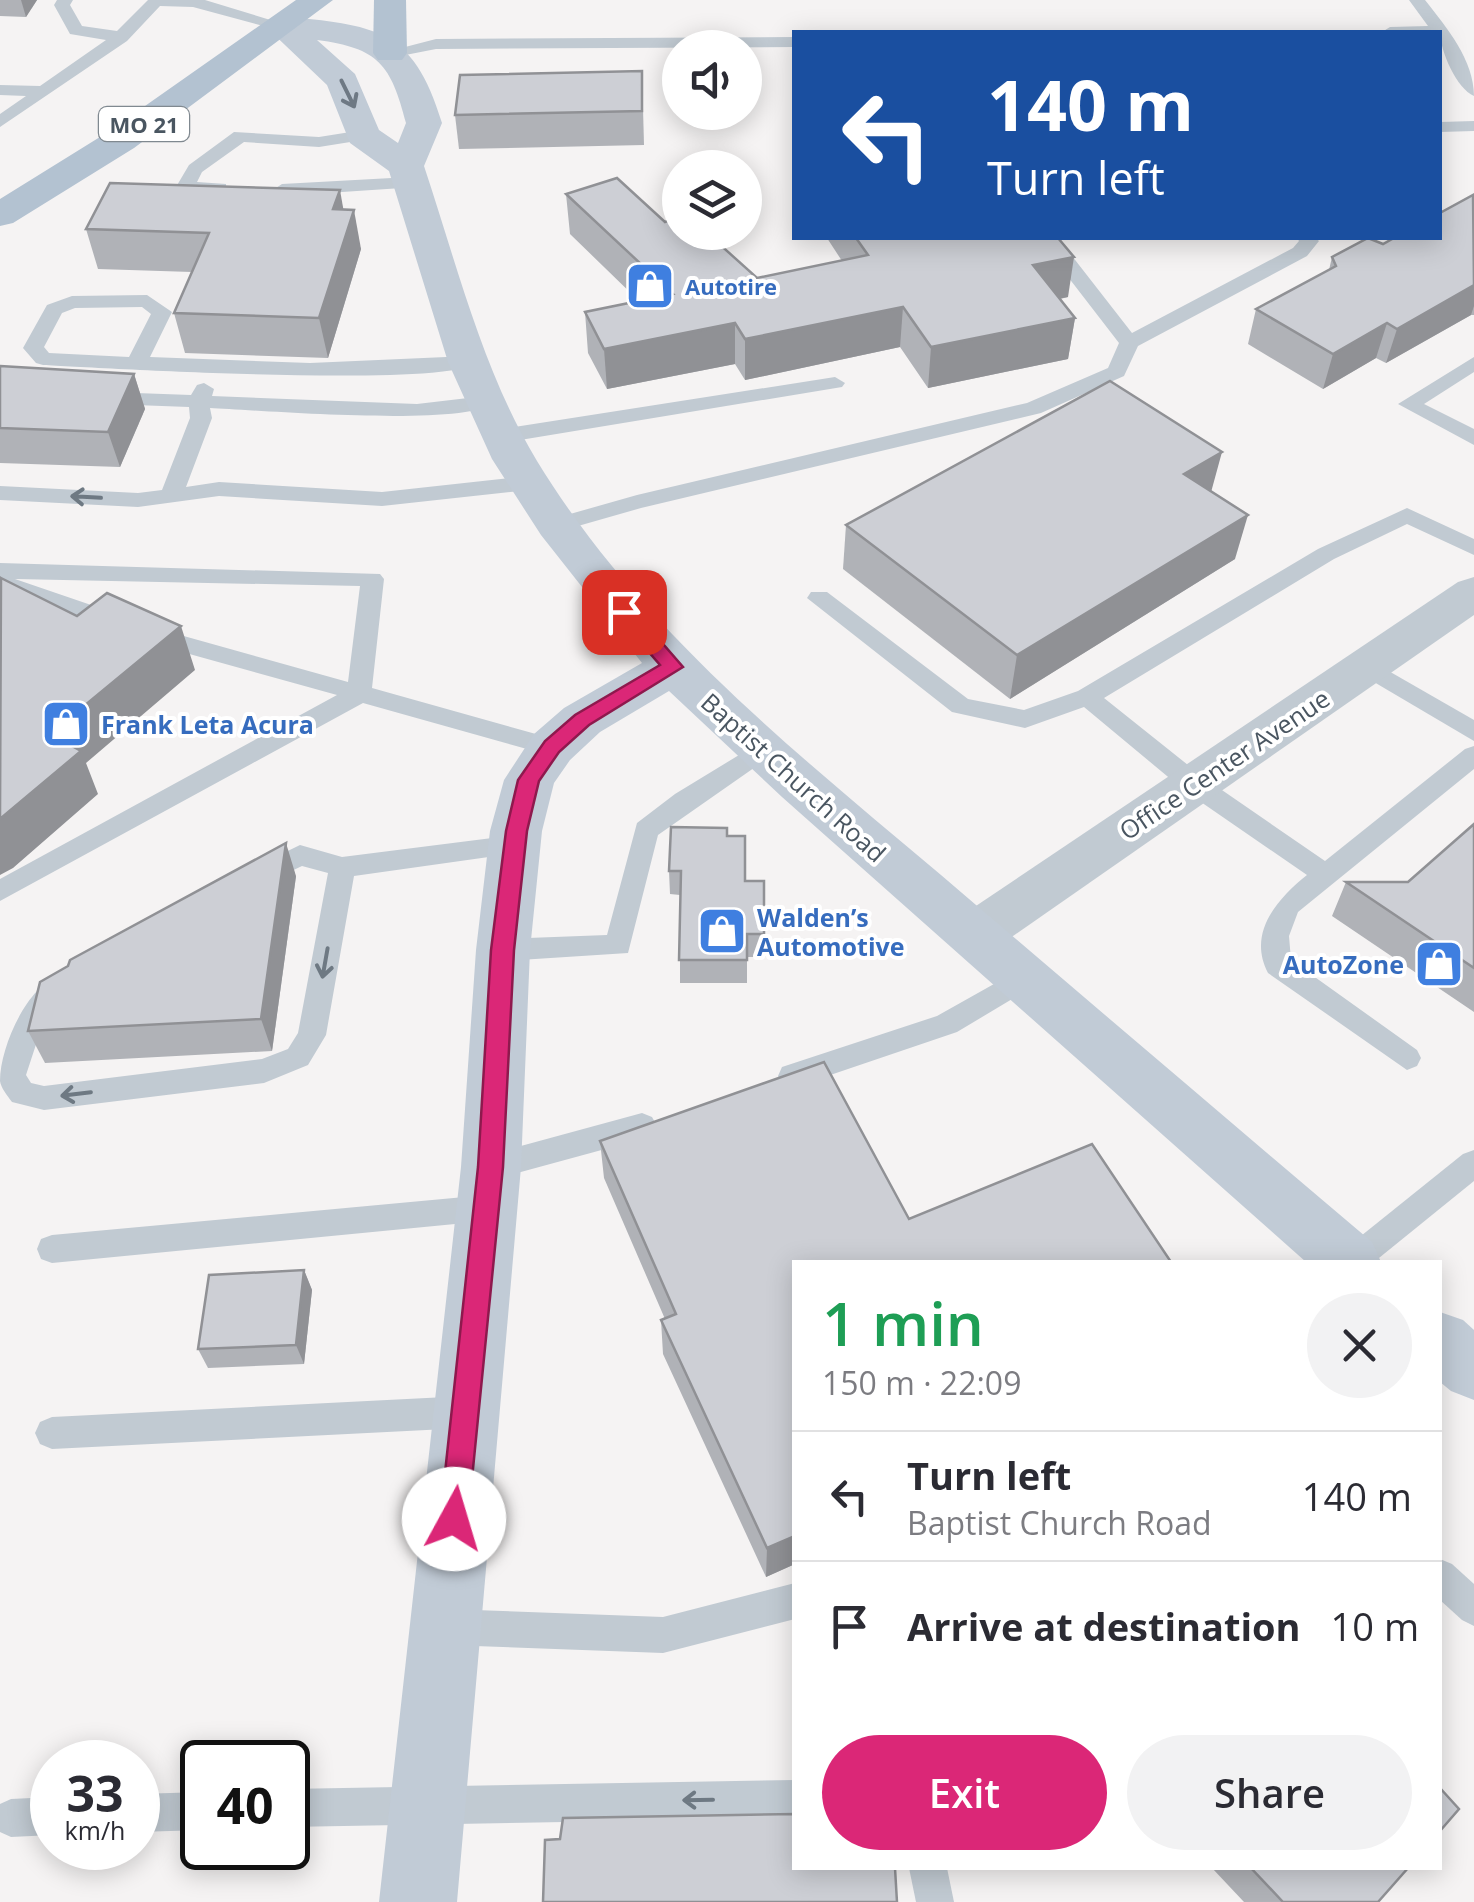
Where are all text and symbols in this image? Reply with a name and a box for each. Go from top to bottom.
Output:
map controls [662,30,762,250]
button: sound [662,30,762,130]
text: 140 m [987,56,1194,152]
icon: left [822,70,952,200]
one-way arrow [340,79,359,109]
road number: MO 21 [99,107,189,141]
text: Turn left [987,147,1165,208]
button: layers [662,150,762,250]
shop icon: Autotire [624,260,676,312]
place label: Autotire [685,271,777,301]
one-way arrow [70,487,102,506]
pin [582,570,667,655]
icon: arrive [597,585,652,640]
street label: Office Center Avenue [1112,681,1336,847]
street label: Baptist Church Road [694,685,894,869]
shop icon: Frank Leta Acura [40,698,92,750]
place label: Frank Leta Acura [101,707,314,741]
place label: Walden’s Automotive [757,900,905,963]
shop icon: Walden’s Automotive [696,905,748,957]
shop icon: AutoZone [1413,938,1465,990]
one-way arrow [315,946,334,979]
place label: AutoZone [1283,947,1404,981]
one-way arrow [61,1085,93,1104]
text: 1 min [822,1282,984,1364]
button: close [1307,1293,1412,1398]
text: 150 m · 22:09 [822,1361,1021,1404]
text: Turn left [907,1449,1071,1501]
position arrow [402,1467,506,1571]
icon: left [822,1469,877,1524]
text: 140 m [1302,1470,1412,1522]
text: Baptist Church Road [907,1501,1212,1544]
icon: arrive [822,1599,877,1654]
text: Arrive at destination [907,1600,1301,1652]
text: 10 m [1331,1600,1419,1652]
button: Exit [822,1735,1107,1850]
button: Share [1127,1735,1412,1850]
speed limit sign: 40 [180,1740,310,1870]
text: 33 [66,1759,124,1827]
one-way arrow [682,1790,714,1810]
text: km/h [65,1813,125,1847]

